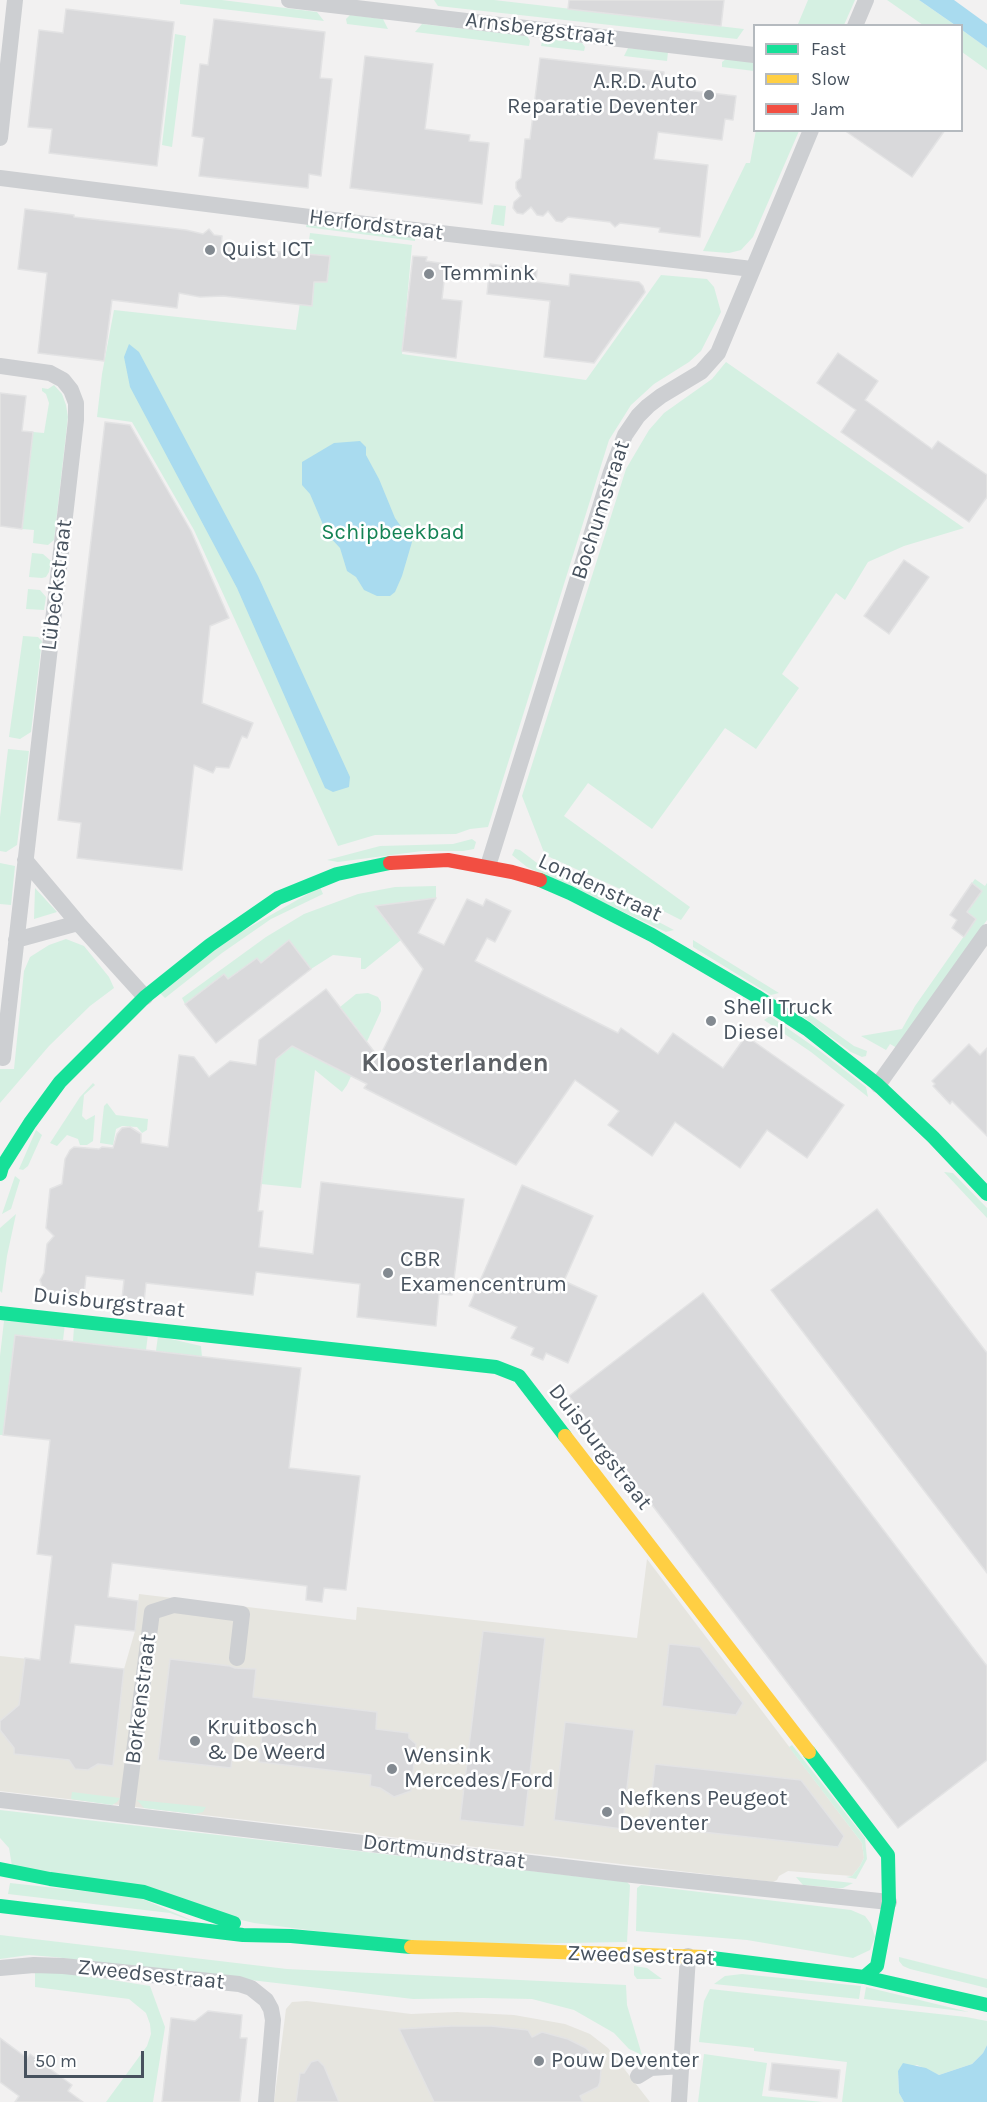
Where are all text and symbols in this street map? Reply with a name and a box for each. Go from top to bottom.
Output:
street label: Arnsbergstraat [464,7,616,51]
legend [753,24,963,132]
text: Fast [811,38,846,60]
text: Slow [811,68,850,90]
place label: A.R.D. Auto Reparatie Deventer [507,69,697,120]
marker: A.R.D. Auto Reparatie Deventer [702,88,716,102]
text: Jam [811,98,845,120]
street label: Herfordstraat [308,204,444,246]
place label: Quist ICT [222,237,312,263]
marker: Quist ICT [203,243,217,257]
place label: Temmink [441,261,535,287]
marker: Temmink [422,267,436,281]
street label: Bochumstraat [566,437,636,583]
street label: Lübeckstraat [36,518,78,652]
park label: Schipbeekbad [321,520,465,546]
street label: Londenstraat [534,848,666,928]
place label: Shell Truck Diesel [723,995,833,1046]
marker: Shell Truck Diesel [704,1014,718,1028]
district label: Kloosterlanden [361,1048,549,1080]
place label: CBR Examencentrum [400,1247,567,1298]
marker: CBR Examencentrum [381,1266,395,1280]
street label: Duisburgstraat [32,1282,186,1324]
street label: Duisburgstraat [543,1379,657,1515]
street label: Borkenstraat [120,1632,162,1766]
place label: Kruitbosch & De Weerd [207,1715,326,1766]
marker: Kruitbosch & De Weerd [188,1734,202,1748]
place label: Wensink Mercedes/Ford [404,1743,554,1795]
marker: Wensink Mercedes/Ford [385,1762,399,1776]
place label: Nefkens Peugeot Deventer [619,1786,787,1838]
marker: Nefkens Peugeot Deventer [600,1805,614,1819]
street label: Dortmundstraat [361,1829,527,1875]
street label: Zweedsestraat [567,1940,715,1972]
street label: Zweedsestraat [76,1954,226,1996]
scale bar [27,2039,147,2077]
place label: Pouw Deventer [551,2048,699,2074]
text: 50 m [35,2050,77,2072]
marker: Pouw Deventer [532,2054,546,2068]

